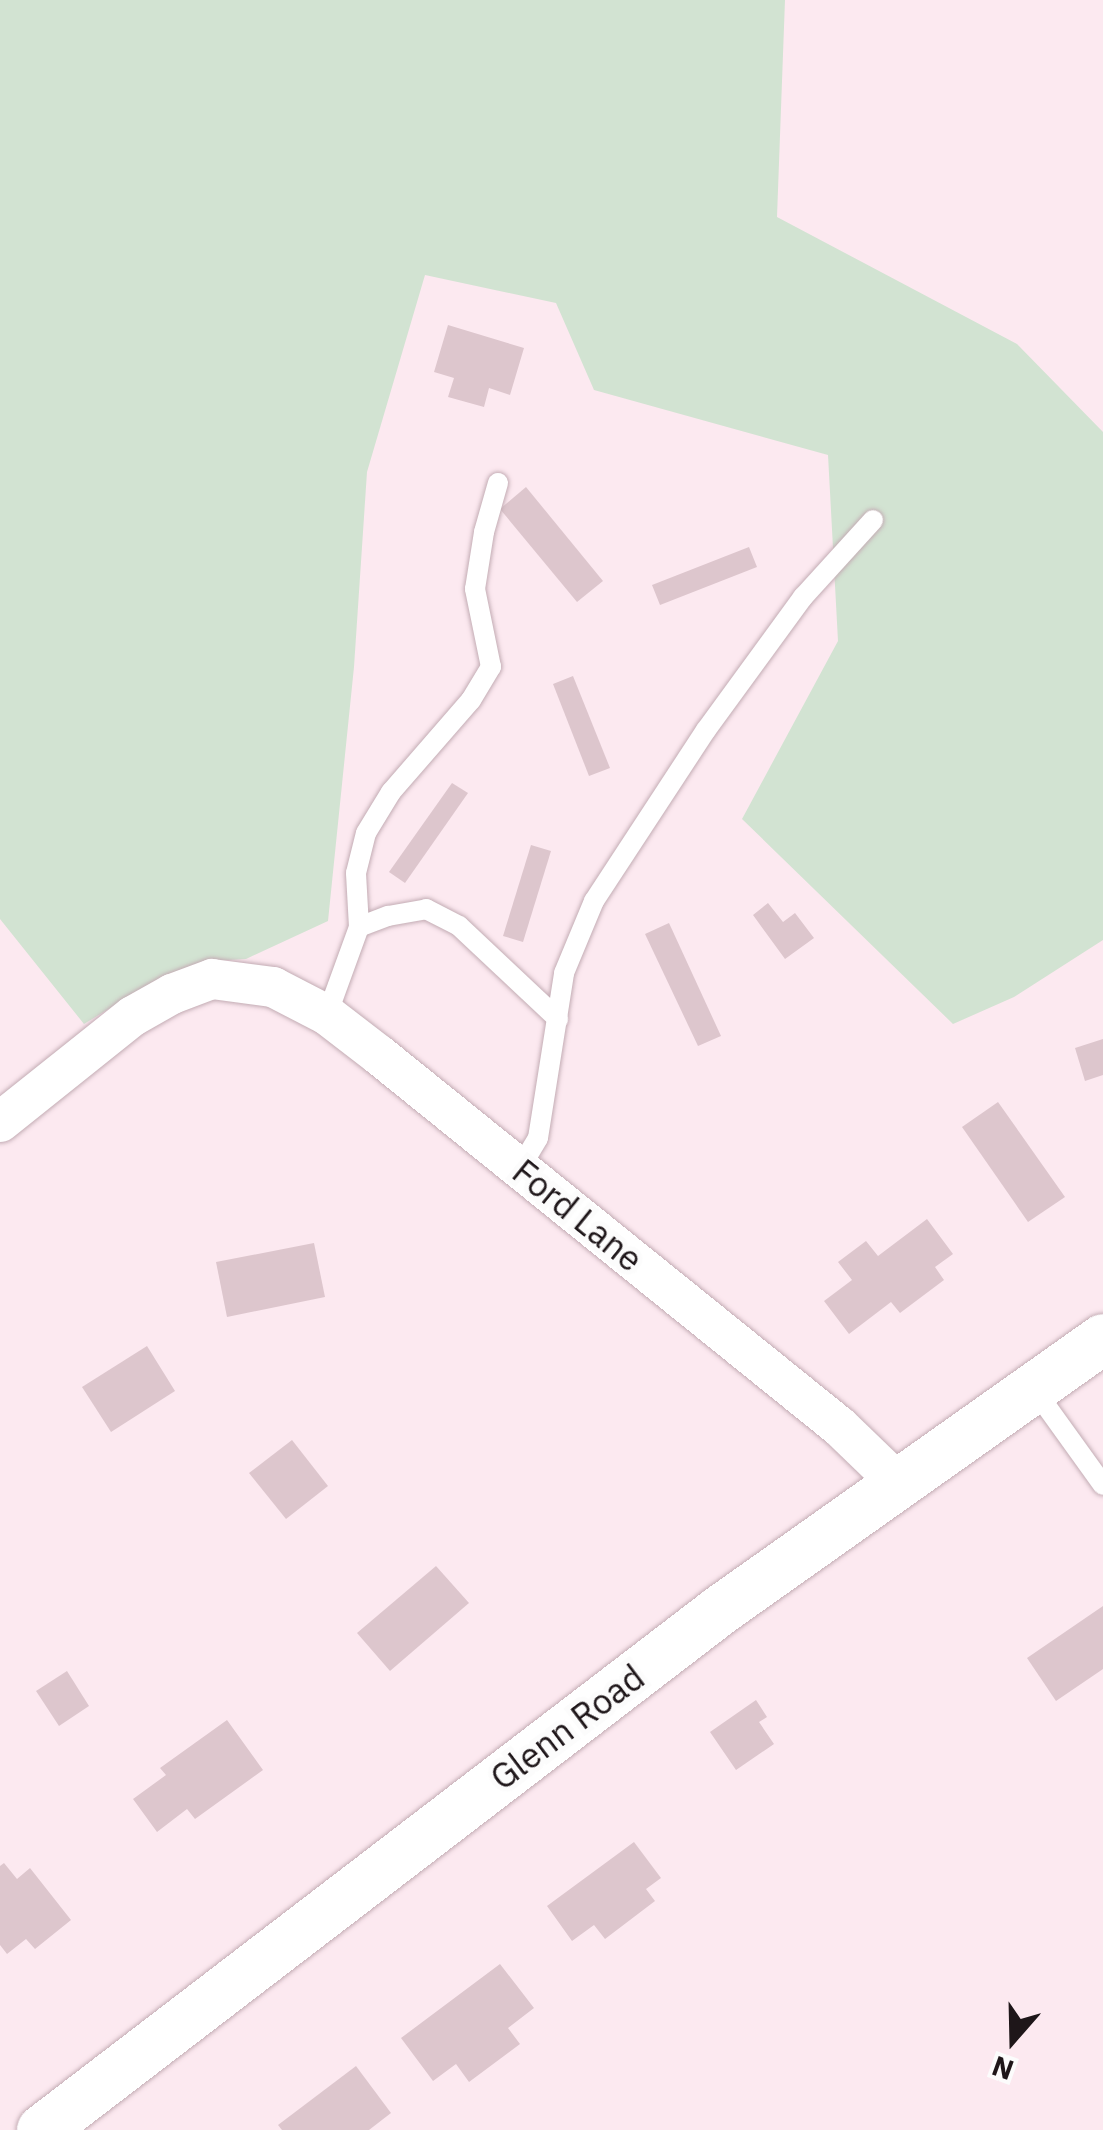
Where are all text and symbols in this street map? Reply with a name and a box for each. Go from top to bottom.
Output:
street label: Ford Lane [505,1150,651,1280]
street label: Glenn Road [482,1656,652,1798]
north arrow [963,1990,1063,2090]
text: N [987,2048,1018,2090]

